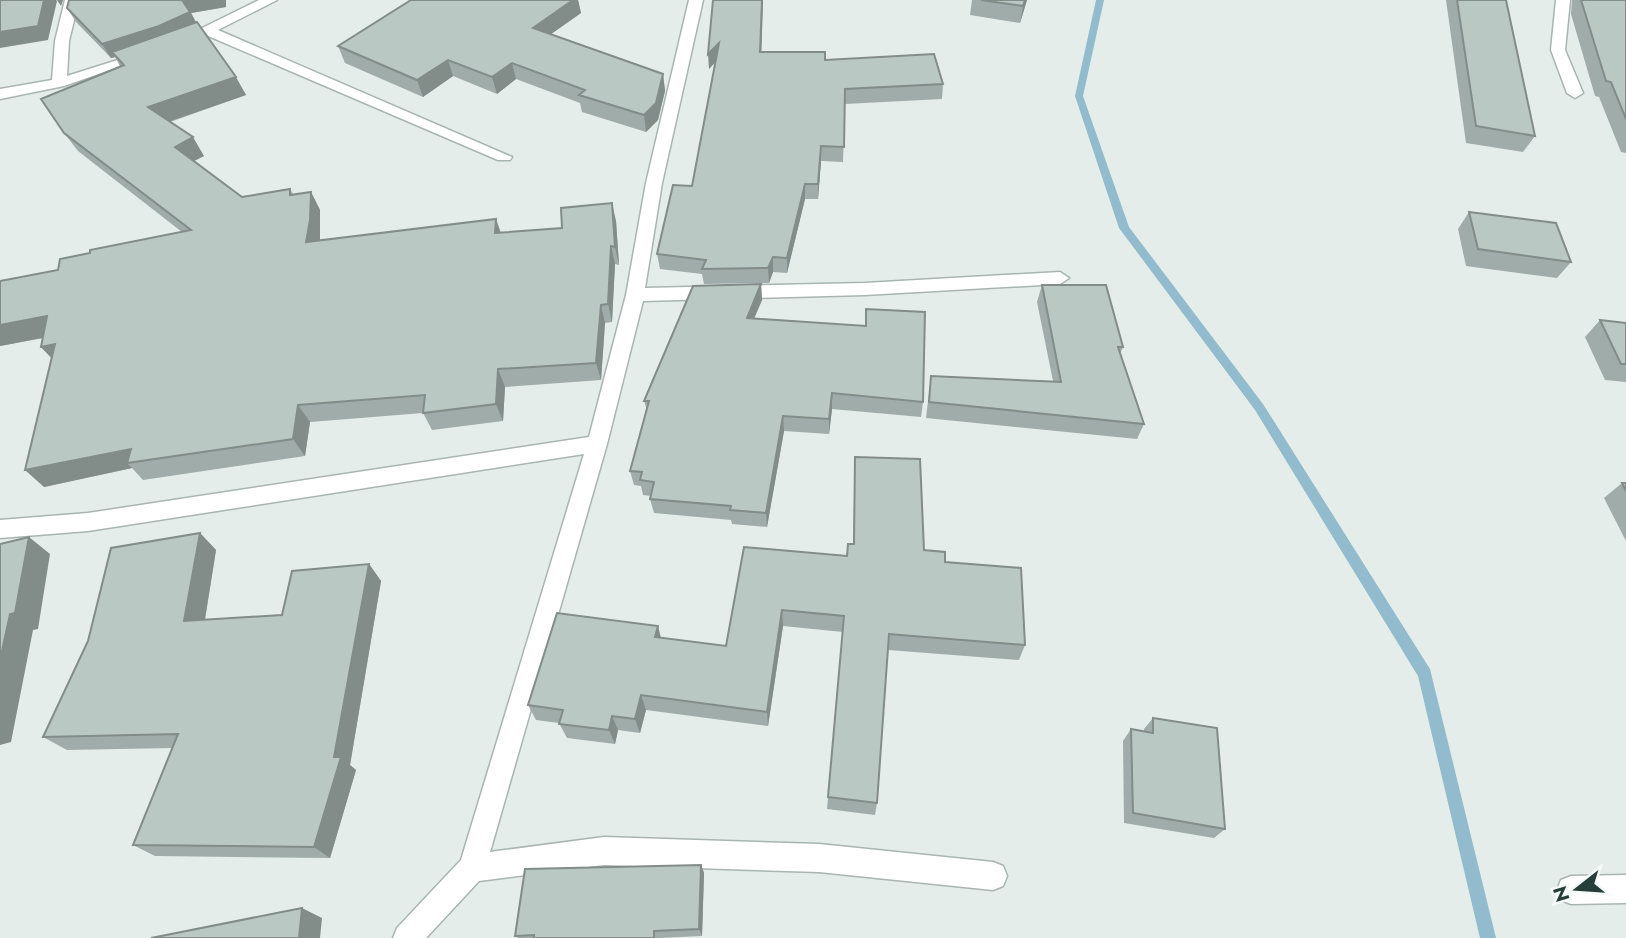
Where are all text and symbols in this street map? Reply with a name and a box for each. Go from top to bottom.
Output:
north arrow [1542,854,1612,924]
text: N [1546,883,1576,905]

